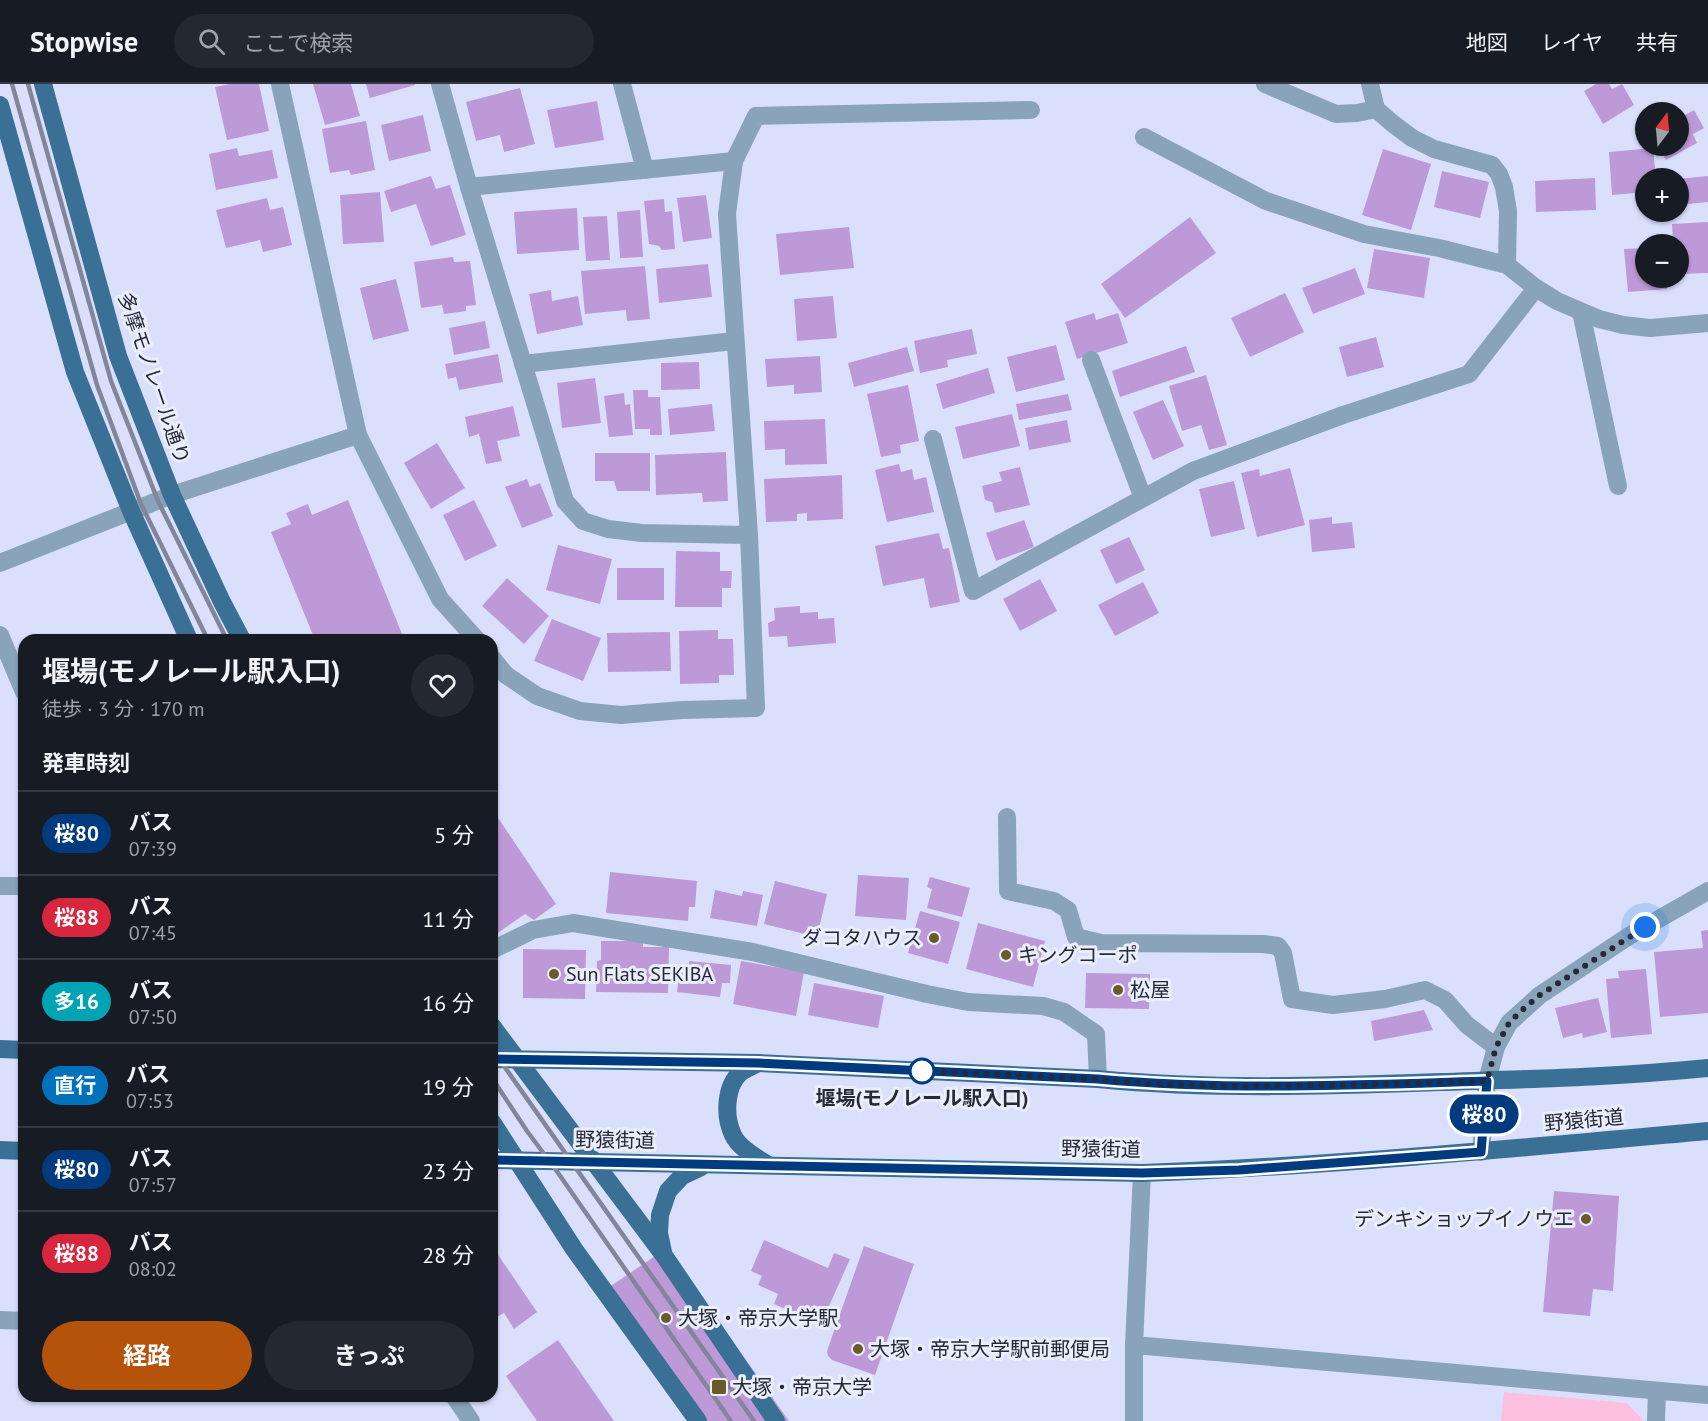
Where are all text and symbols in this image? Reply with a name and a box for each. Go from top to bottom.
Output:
search box [174,14,594,68]
text: Stopwise [30,23,138,60]
icon: search [195,25,228,58]
text: ここで検索 [243,29,353,57]
text: 地図 [1466,29,1508,56]
text: レイヤ [1541,29,1603,56]
text: 共有 [1636,29,1678,56]
north arrow [1635,102,1689,156]
map controls [1635,102,1689,288]
button: + [1635,168,1689,222]
button: − [1635,234,1689,288]
street label: 多摩モノレール通り [112,289,196,467]
text: 堰場(モノレール駅入口) [42,652,340,689]
button: heart [411,654,474,717]
text: 徒歩 · 3 分 · 170 m [42,696,205,722]
text: 発車時刻 [42,749,130,777]
text: バス [129,808,173,836]
text: 桜80 [54,820,99,847]
text: 5 分 [434,821,474,849]
text: 07:39 [129,836,177,862]
text: バス [129,892,173,920]
text: 桜88 [54,904,99,931]
text: 11 分 [422,905,474,933]
your location [1630,912,1660,942]
text: 07:45 [129,920,177,946]
place label: ダコタハウス [802,925,922,951]
marker: ダコタハウス [927,931,941,945]
place label: キングコーポ [1018,942,1137,968]
marker: キングコーポ [999,948,1013,962]
place label: Sun Flats SEKIBA [566,961,713,987]
marker: Sun Flats SEKIBA [547,967,561,981]
text: バス [129,976,173,1004]
place label: 松屋 [1130,977,1170,1003]
marker: 松屋 [1111,983,1125,997]
text: 多16 [54,988,99,1015]
text: 16 分 [422,989,474,1017]
text: 07:50 [129,1004,177,1030]
marker: 堰場(モノレール駅入口) [909,1058,935,1084]
text: バス [126,1060,170,1088]
text: 直行 [54,1072,96,1099]
text: 19 分 [422,1073,474,1101]
place label: 堰場(モノレール駅入口) [815,1085,1029,1111]
text: 07:53 [126,1088,174,1114]
line badge: 桜80 [1450,1094,1518,1134]
text: 桜80 [1462,1101,1506,1128]
street label: 野猿街道 [1543,1104,1625,1136]
street label: 野猿街道 [575,1126,655,1154]
street label: 野猿街道 [1061,1135,1141,1163]
text: バス [129,1144,173,1172]
text: 桜80 [54,1156,99,1183]
text: 23 分 [422,1157,474,1185]
text: 07:57 [129,1172,177,1198]
place label: デンキショップイノウエ [1354,1206,1574,1232]
marker: デンキショップイノウエ [1579,1212,1593,1226]
text: バス [129,1228,173,1256]
text: 桜88 [54,1240,99,1267]
text: 28 分 [422,1241,474,1269]
text: 08:02 [129,1256,177,1282]
place label: 大塚・帝京大学駅 [678,1305,838,1331]
marker: 大塚・帝京大学駅 [659,1311,673,1325]
button: 経路 [42,1321,252,1390]
button: きっぷ [264,1321,474,1390]
place label: 大塚・帝京大学駅前郵便局 [870,1336,1110,1362]
marker: 大塚・帝京大学駅前郵便局 [851,1342,865,1356]
place label: 大塚・帝京大学 [732,1374,872,1400]
marker: 大塚・帝京大学 [710,1378,728,1396]

